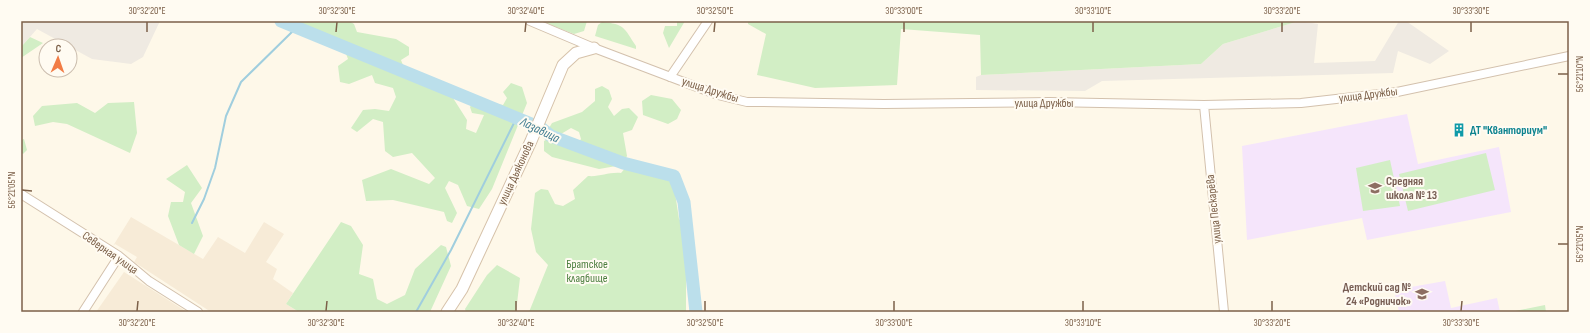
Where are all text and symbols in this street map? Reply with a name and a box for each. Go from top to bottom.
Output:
text: 30°32'20"E [128,5,166,17]
text: 30°32'30"E [318,5,356,17]
text: 30°32'40"E [507,5,545,17]
text: 30°32'50"E [696,5,734,17]
text: 30°33'00"E [885,5,923,17]
text: 30°33'10"E [1075,5,1111,17]
text: 30°33'20"E [1263,5,1301,17]
text: 30°33'30"E [1452,5,1490,17]
north arrow [38,38,78,78]
text: С [55,42,62,55]
text: 56°21'10"N [1574,56,1586,92]
street label: улица Дружбы [680,74,740,106]
street label: улица Дружбы [1338,84,1398,106]
street label: улица Дружбы [1015,96,1074,111]
water label: Лазавица [517,113,563,147]
building icon: ДТ "Кванториум" [1451,122,1467,138]
place label: ДТ "Кванториум" [1470,123,1547,138]
street label: улица Дьяконова [495,138,538,208]
text: 56°21'05"N [6,172,18,208]
street label: улица Пескарёва [1203,173,1225,244]
place label: Средняя школа № 13 [1386,174,1437,203]
school or university icon: Средняя школа № 13 [1367,180,1383,196]
text: 56°21'05"N [1574,226,1586,262]
street label: Северная улица [79,228,141,278]
park label: Братское кладбище [566,257,608,286]
place label: Детский сад № 24 «Родничок» [1343,280,1411,309]
school or university icon: Детский сад № 24 «Родничок» [1414,286,1430,302]
text: 30°32'20"E [118,317,156,329]
text: 30°32'30"E [307,317,345,329]
text: 30°32'40"E [497,317,535,329]
text: 30°32'50"E [686,317,724,329]
text: 30°33'00"E [875,317,913,329]
text: 30°33'10"E [1065,317,1101,329]
text: 30°33'20"E [1253,317,1291,329]
text: 30°33'30"E [1442,317,1480,329]

